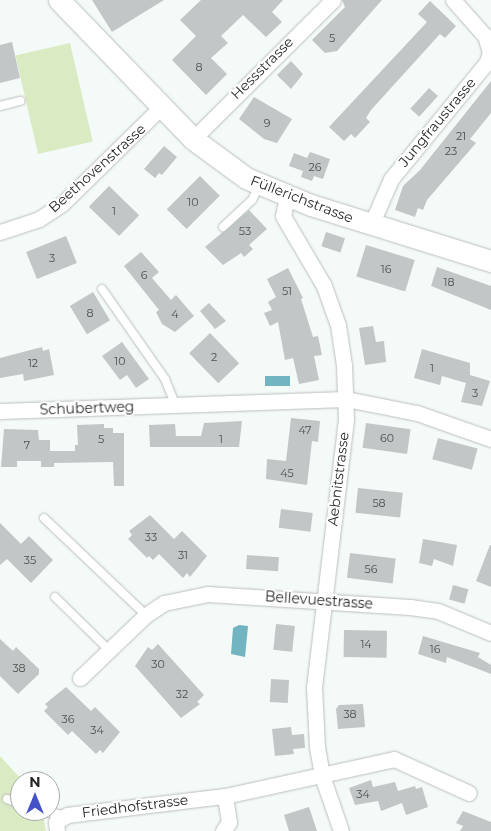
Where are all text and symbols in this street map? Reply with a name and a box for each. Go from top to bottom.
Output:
house number: 5 [329,31,335,45]
street label: Hessstrasse [227,33,297,103]
house number: 8 [195,60,203,74]
street label: Jungfraustrasse [395,74,479,170]
house number: 9 [264,116,270,130]
street label: Beethovenstrasse [45,120,149,216]
house number: 21 [456,129,466,143]
house number: 23 [445,144,457,158]
house number: 26 [309,160,321,174]
street label: Füllerichstrasse [248,172,356,226]
house number: 10 [187,195,199,209]
house number: 1 [112,204,116,218]
house number: 53 [239,224,251,238]
house number: 3 [49,251,55,265]
house number: 16 [381,262,391,276]
house number: 6 [141,268,147,282]
house number: 18 [444,275,454,289]
house number: 51 [282,284,292,298]
house number: 8 [86,306,94,320]
house number: 4 [171,307,179,321]
house number: 2 [211,350,217,364]
house number: 10 [114,354,126,368]
house number: 12 [28,356,38,370]
house number: 1 [430,361,434,375]
house number: 3 [472,386,478,400]
street label: Schubertweg [39,398,135,418]
house number: 47 [298,423,312,437]
street label: Aebnitstrasse [324,431,352,527]
house number: 60 [380,431,394,445]
house number: 5 [98,432,104,446]
house number: 1 [219,432,223,446]
house number: 7 [24,438,30,452]
house number: 45 [280,466,294,480]
house number: 58 [372,496,386,510]
house number: 33 [145,530,157,544]
house number: 31 [178,548,188,562]
house number: 35 [24,553,36,567]
house number: 56 [365,562,377,576]
street label: Bellevuestrasse [264,588,374,612]
house number: 14 [360,637,372,651]
house number: 16 [430,642,440,656]
house number: 30 [151,657,165,671]
house number: 38 [12,661,26,675]
house number: 32 [176,687,188,701]
house number: 38 [343,707,357,721]
house number: 36 [62,712,74,726]
house number: 34 [90,723,104,737]
north arrow [10,771,60,821]
text: N [29,773,41,791]
house number: 34 [356,787,370,801]
street label: Friedhofstrasse [81,791,189,821]

